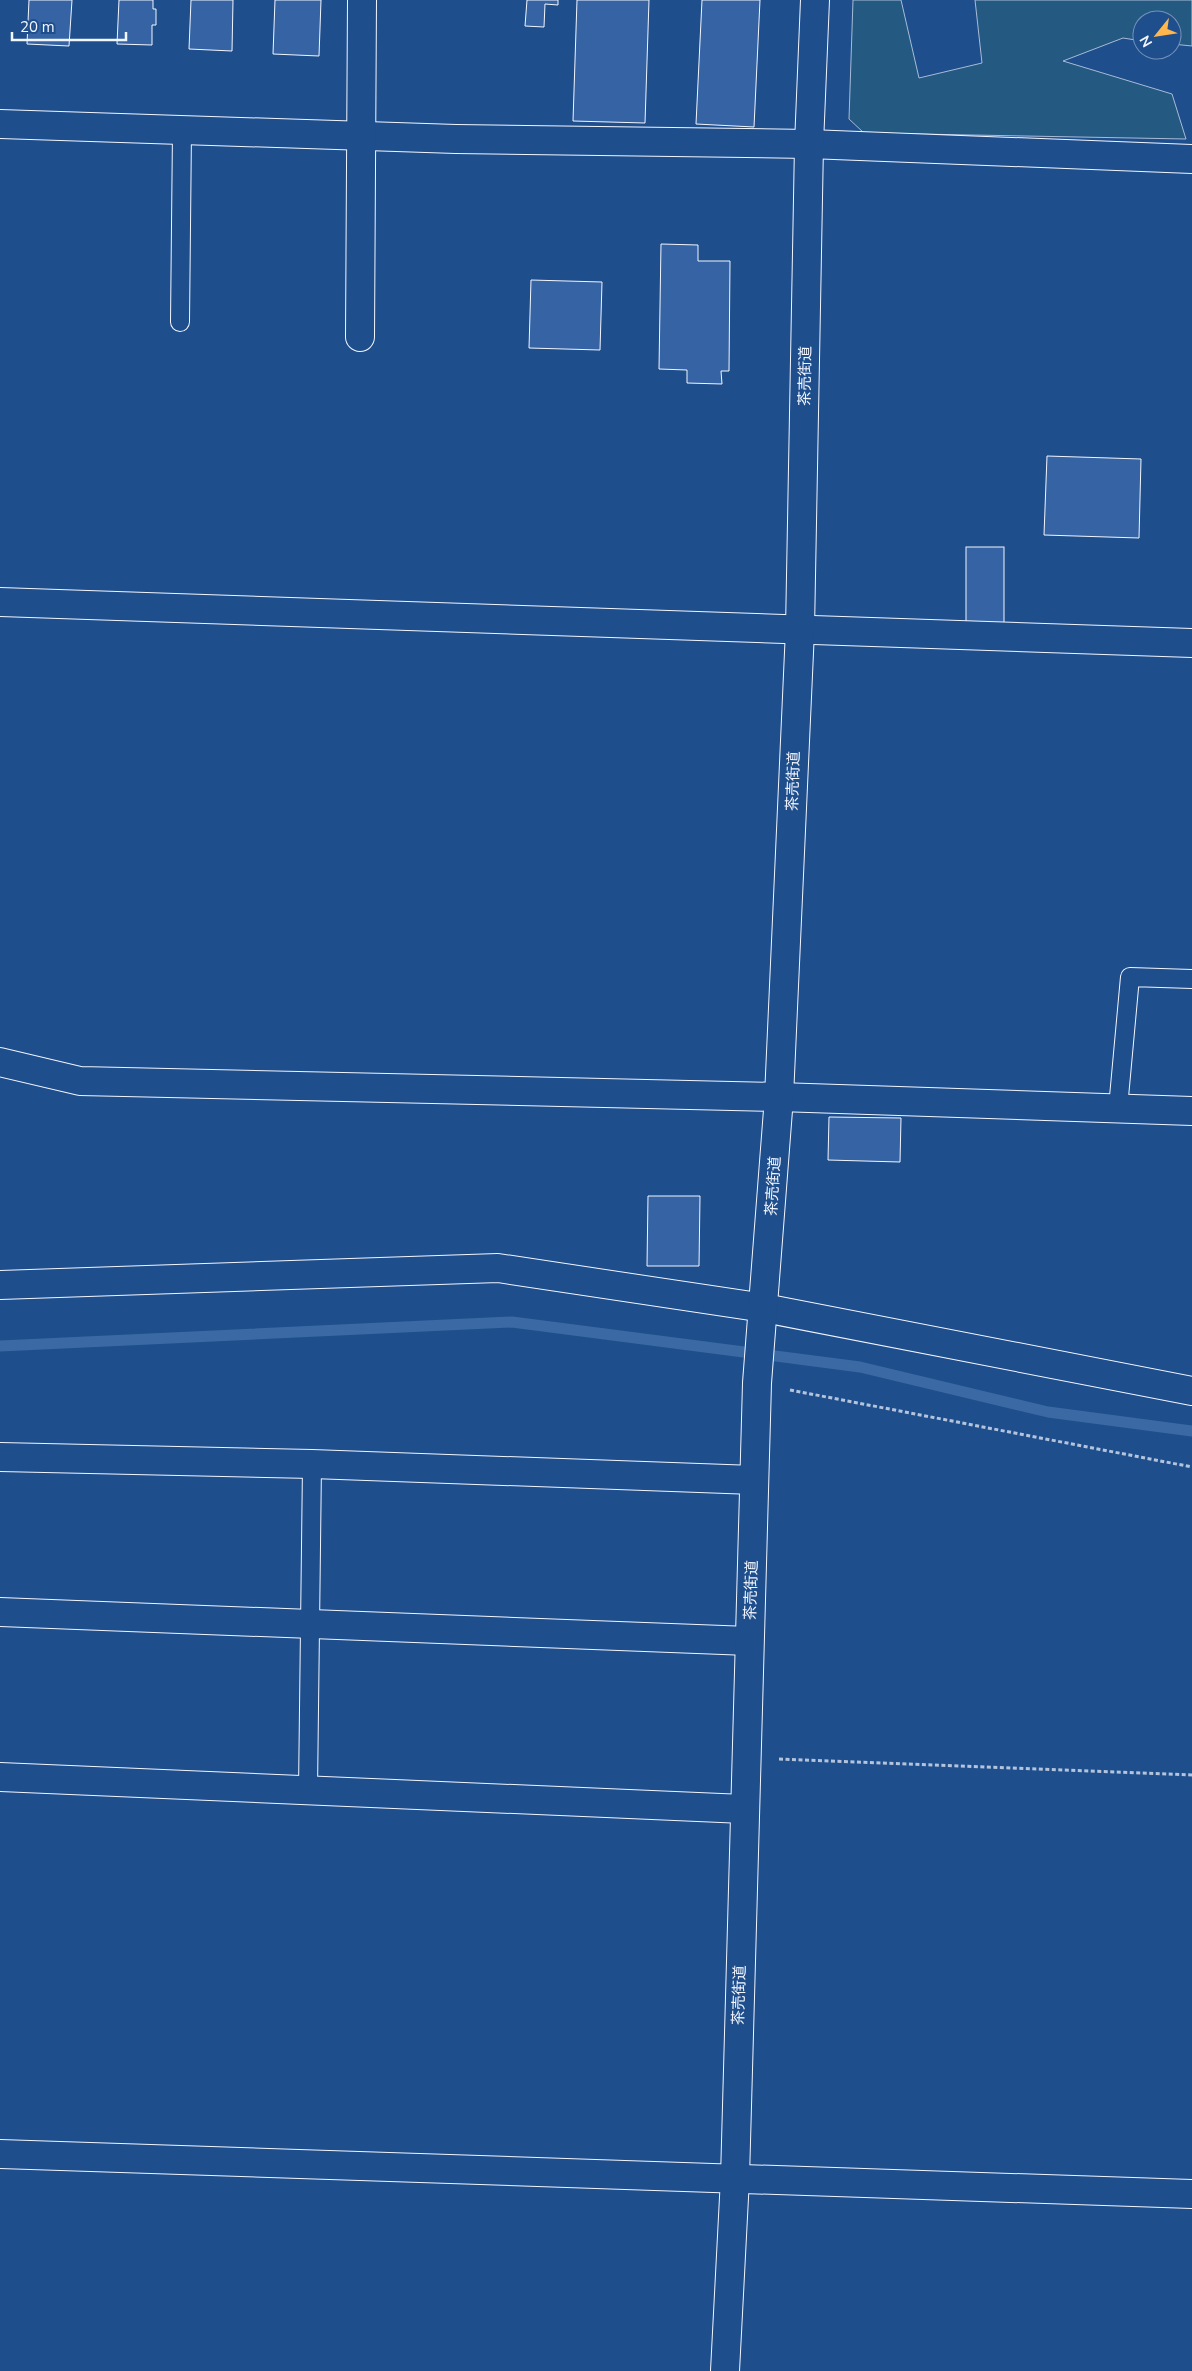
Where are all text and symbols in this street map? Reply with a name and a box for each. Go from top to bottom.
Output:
scale bar [12,10,126,42]
north arrow [1132,10,1182,60]
text: 20 m [20,17,55,37]
text: N [1135,32,1157,51]
street label: 茶売街道 [794,346,816,406]
street label: 茶売街道 [782,751,804,811]
street label: 茶売街道 [761,1155,785,1217]
street label: 茶売街道 [740,1560,762,1620]
street label: 茶売街道 [728,1965,750,2025]

